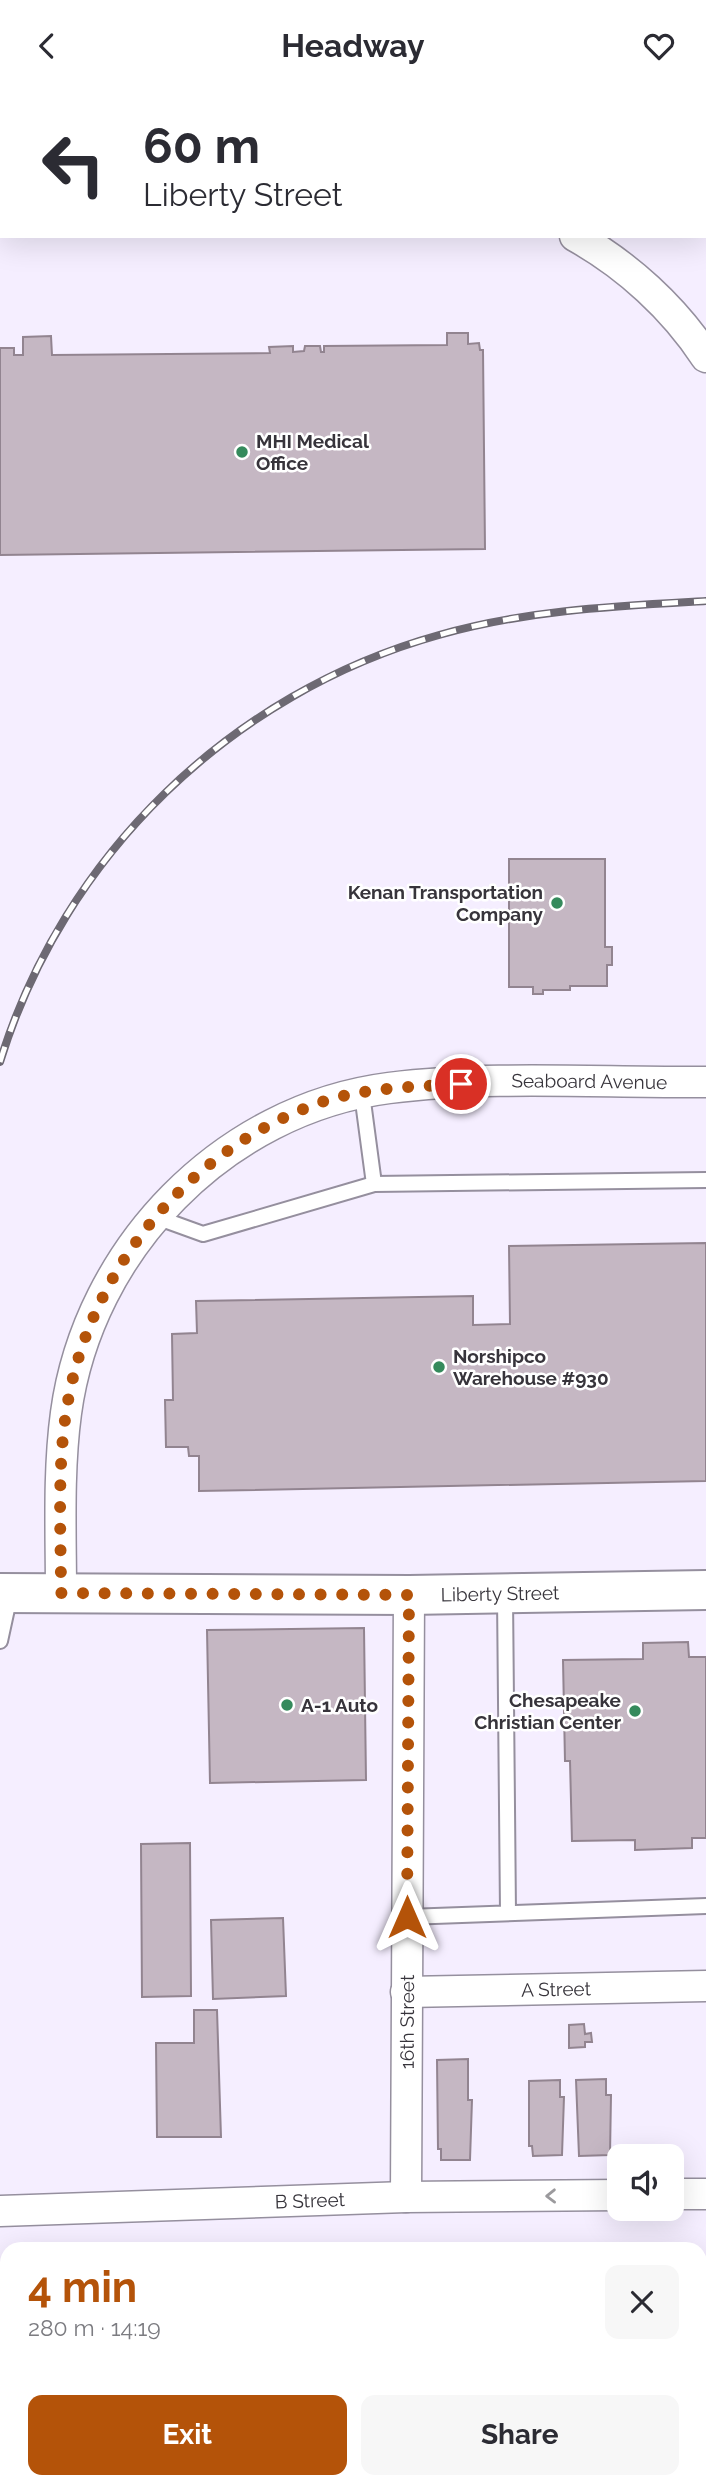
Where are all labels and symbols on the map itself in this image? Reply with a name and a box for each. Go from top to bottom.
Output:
place label: MHI Medical Office [256,430,370,474]
marker: MHI Medical Office [234,444,250,460]
place label: Kenan Transportation Company [348,881,544,925]
marker: Kenan Transportation Company [549,895,565,911]
pin [431,1054,491,1114]
street label: Seaboard Avenue [511,1069,667,1093]
place label: Norshipco Warehouse #930 [453,1345,609,1389]
marker: Norshipco Warehouse #930 [431,1359,447,1375]
street label: Liberty Street [441,1581,560,1605]
place label: Chesapeake Christian Center [474,1689,622,1733]
place label: A-1 Auto [301,1694,378,1716]
marker: A-1 Auto [279,1697,295,1713]
marker: Chesapeake Christian Center [627,1703,643,1719]
position arrow [370,1880,444,1954]
street label: 16th Street [396,1974,418,2069]
street label: A Street [521,1977,592,2001]
street label: B Street [274,2188,346,2213]
one-way arrow [546,2188,556,2204]

